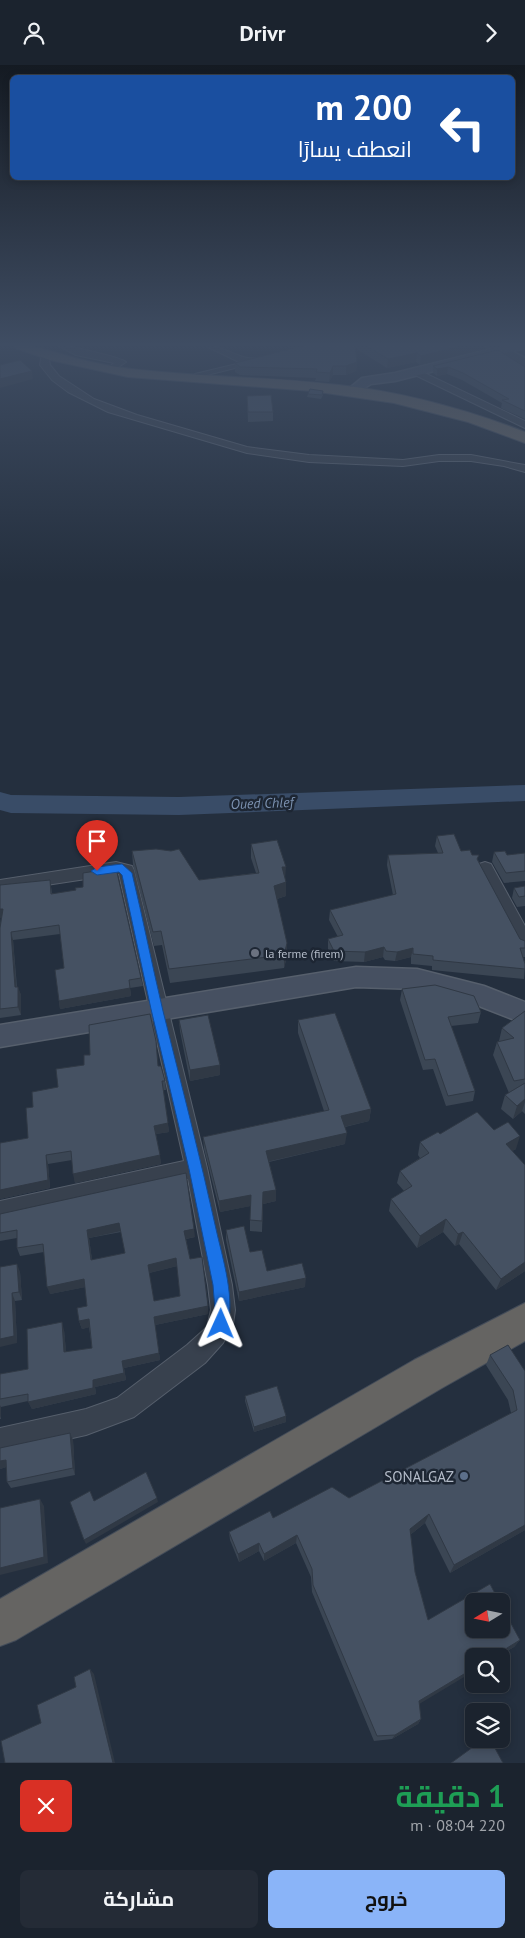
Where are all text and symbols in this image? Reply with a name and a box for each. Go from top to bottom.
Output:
icon: person [20,19,48,47]
text: Drivr [239,19,286,47]
icon: forward [477,19,505,47]
text: 200 m [315,84,412,130]
icon: left [430,95,495,160]
text: انعطف يسارًا [298,135,412,163]
water label: Oued Chlef [230,793,297,813]
pin [76,820,118,871]
icon: arrive [83,827,111,855]
place label: la ferme (firem) [265,946,344,961]
marker: la ferme (firem) [249,947,261,959]
position arrow [194,1297,246,1349]
place label: SONALGAZ [384,1467,454,1486]
marker: SONALGAZ [458,1470,470,1482]
north arrow [465,1593,510,1637]
map controls [465,1593,510,1748]
button: search [465,1648,510,1693]
button: layers [465,1703,510,1748]
text: 1 دقيقة [396,1776,505,1815]
button: close [20,1780,72,1832]
text: 220 m · 08:04 [410,1815,505,1835]
button: مشاركة [20,1870,258,1928]
button: خروج [268,1870,505,1928]

